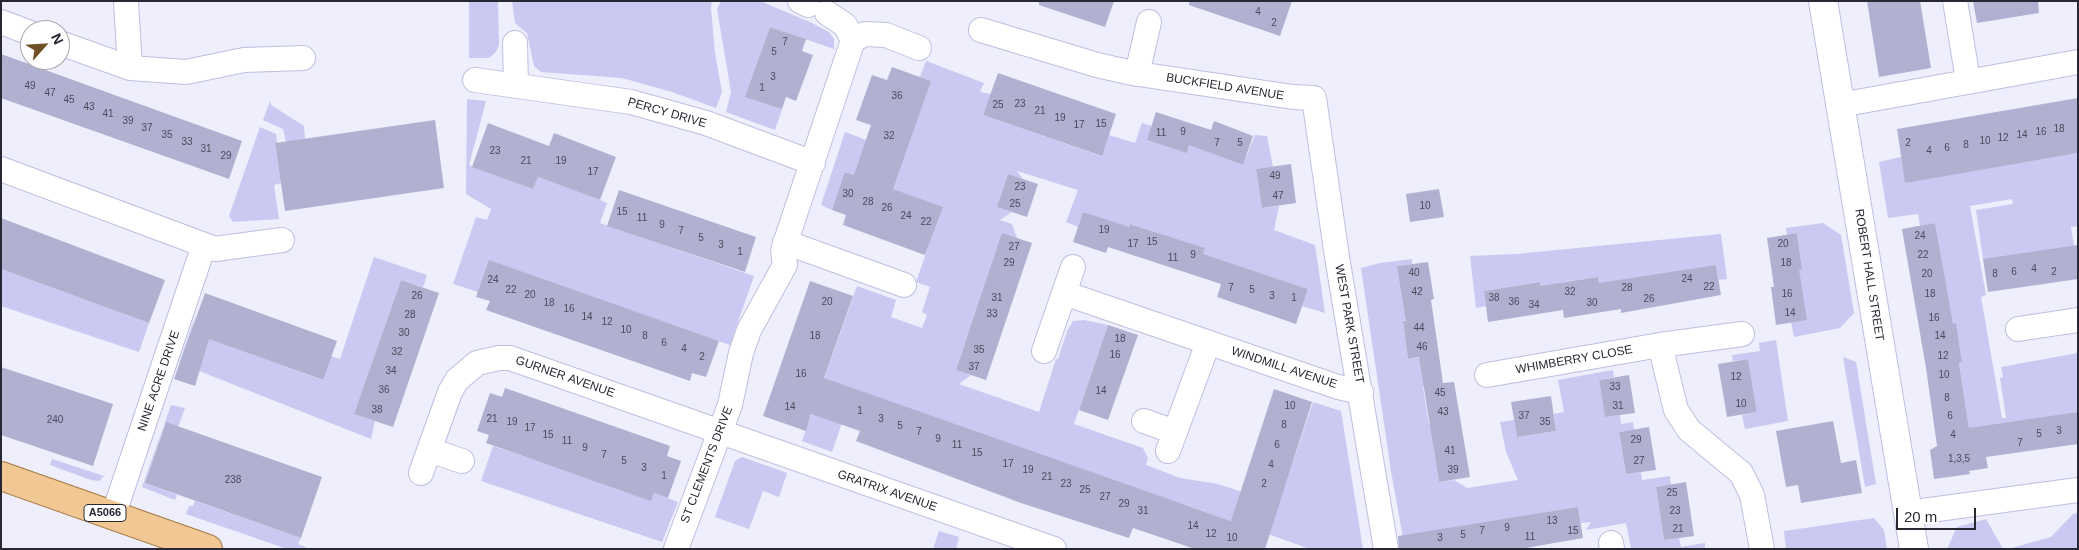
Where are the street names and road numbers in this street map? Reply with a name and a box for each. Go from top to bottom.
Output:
street label: BUCKFIELD AVENUE [1165,71,1285,103]
street label: PERCY DRIVE [626,95,708,131]
street label: ROBERT HALL STREET [1851,208,1887,342]
street label: WEST PARK STREET [1331,263,1367,385]
street label: NINE ACRE DRIVE [135,329,183,433]
street label: WHIMBERRY CLOSE [1514,343,1634,377]
street label: WINDMILL AVENUE [1229,344,1339,392]
street label: GURNER AVENUE [514,353,616,401]
street label: ST CLEMENTS DRIVE [678,405,736,525]
street label: GRATRIX AVENUE [835,467,939,515]
road number: A5066 [84,504,126,522]

